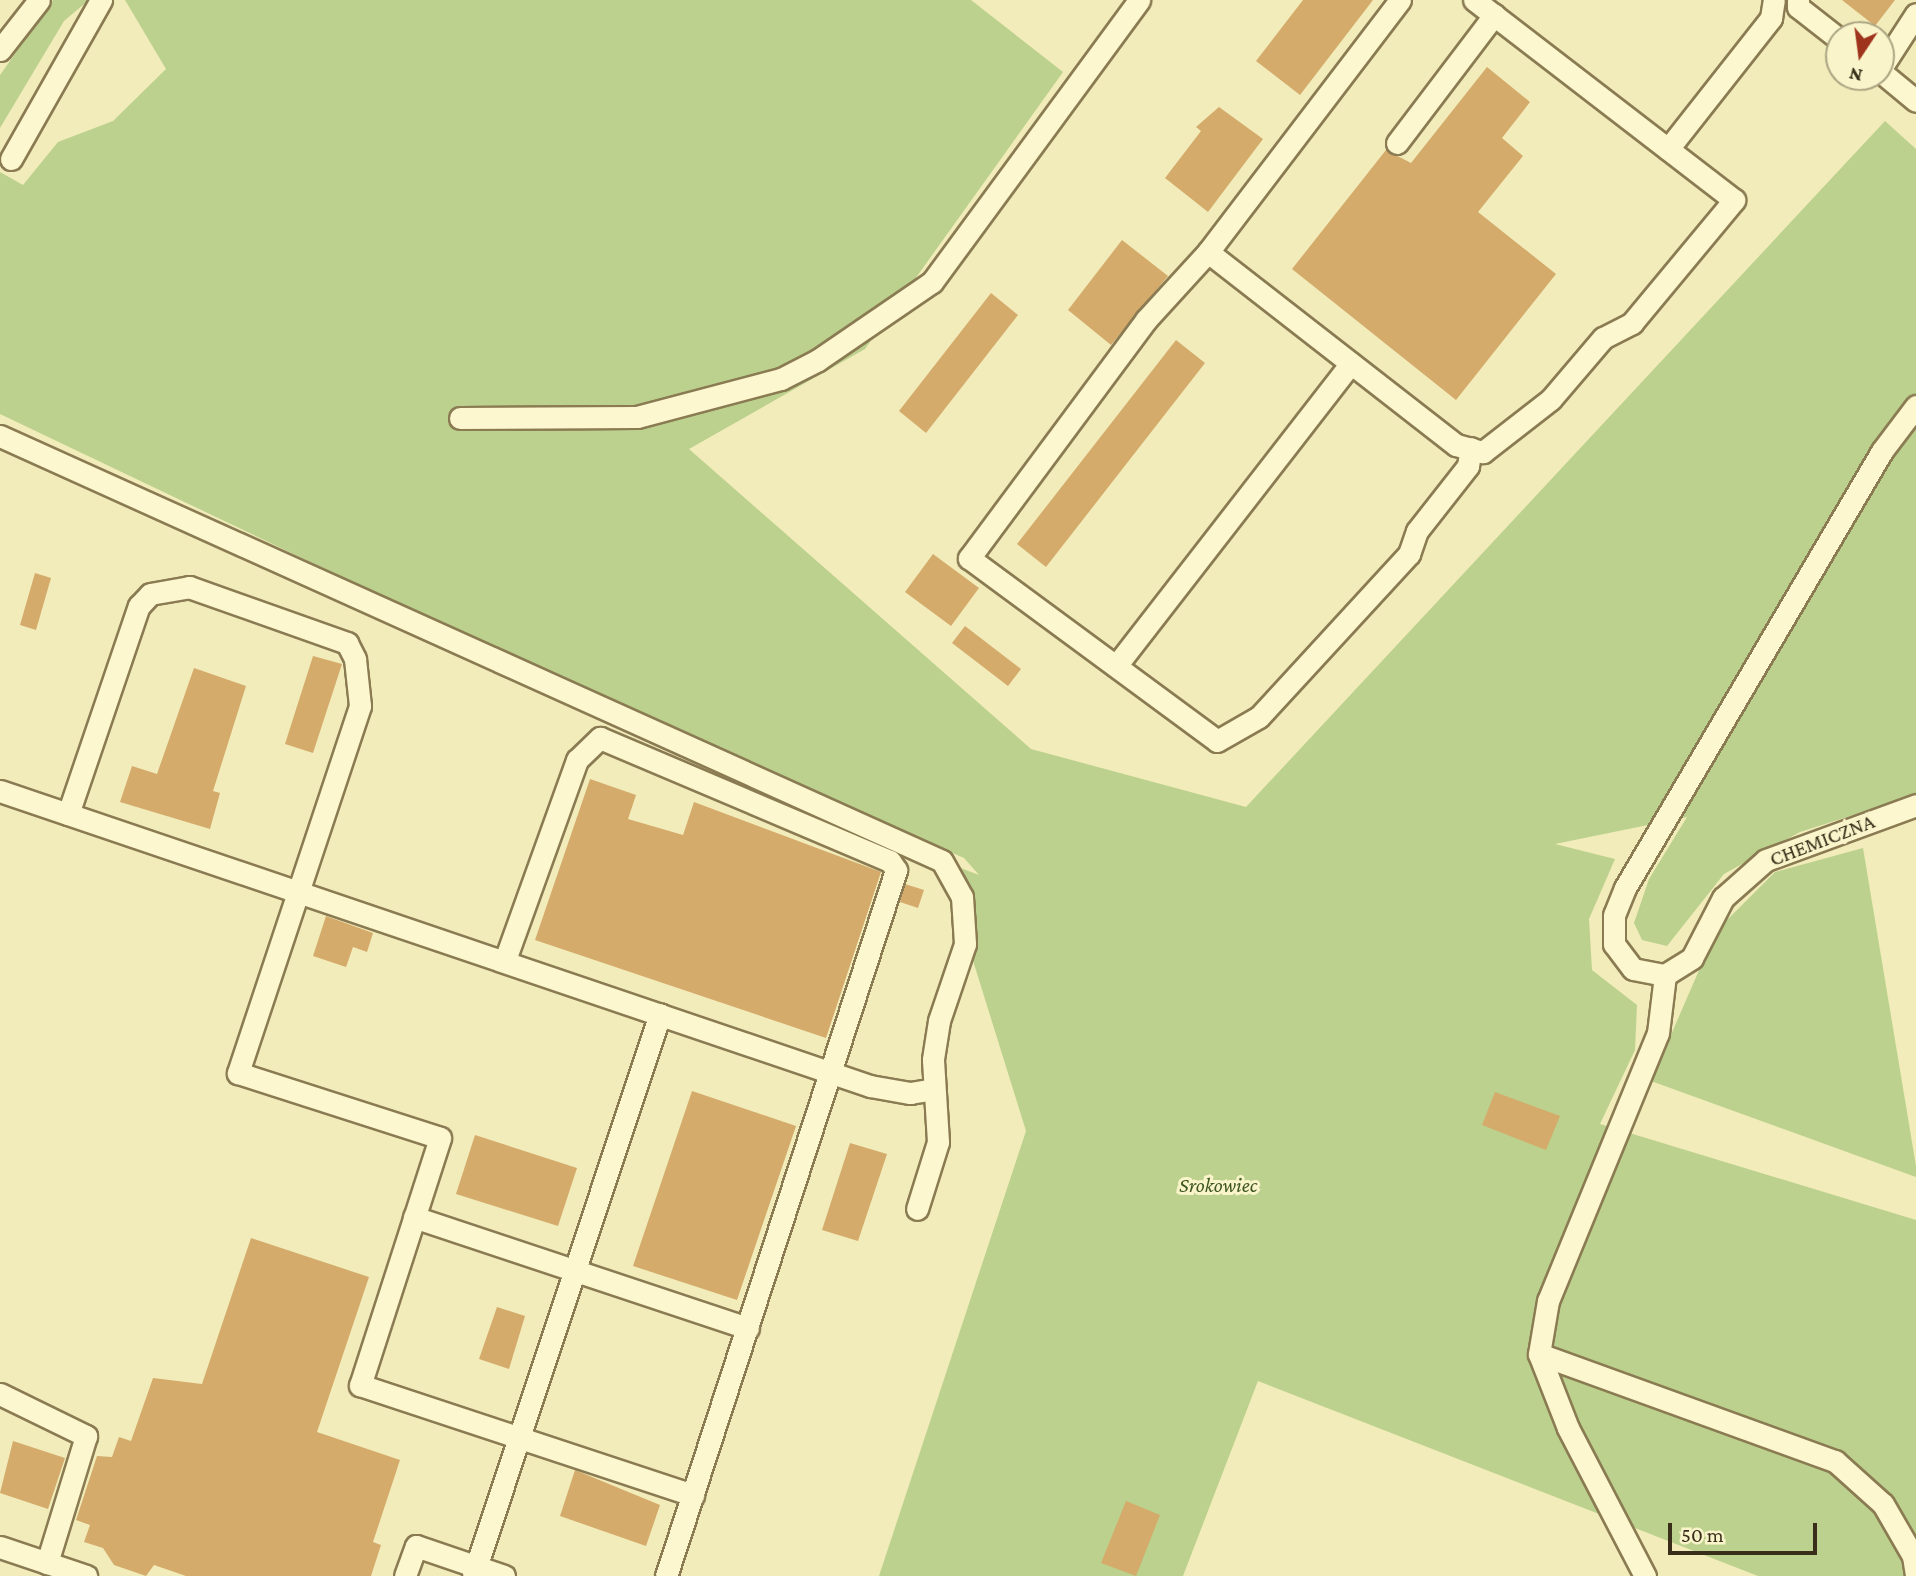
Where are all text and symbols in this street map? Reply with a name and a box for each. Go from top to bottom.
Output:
north arrow [1825,21,1895,91]
text: N [1847,63,1864,87]
street label: CHEMICZNA [1766,808,1878,872]
park label: Srokowiec [1179,1172,1257,1198]
scale bar [1671,1510,1820,1554]
text: 50 m [1681,1523,1724,1547]

